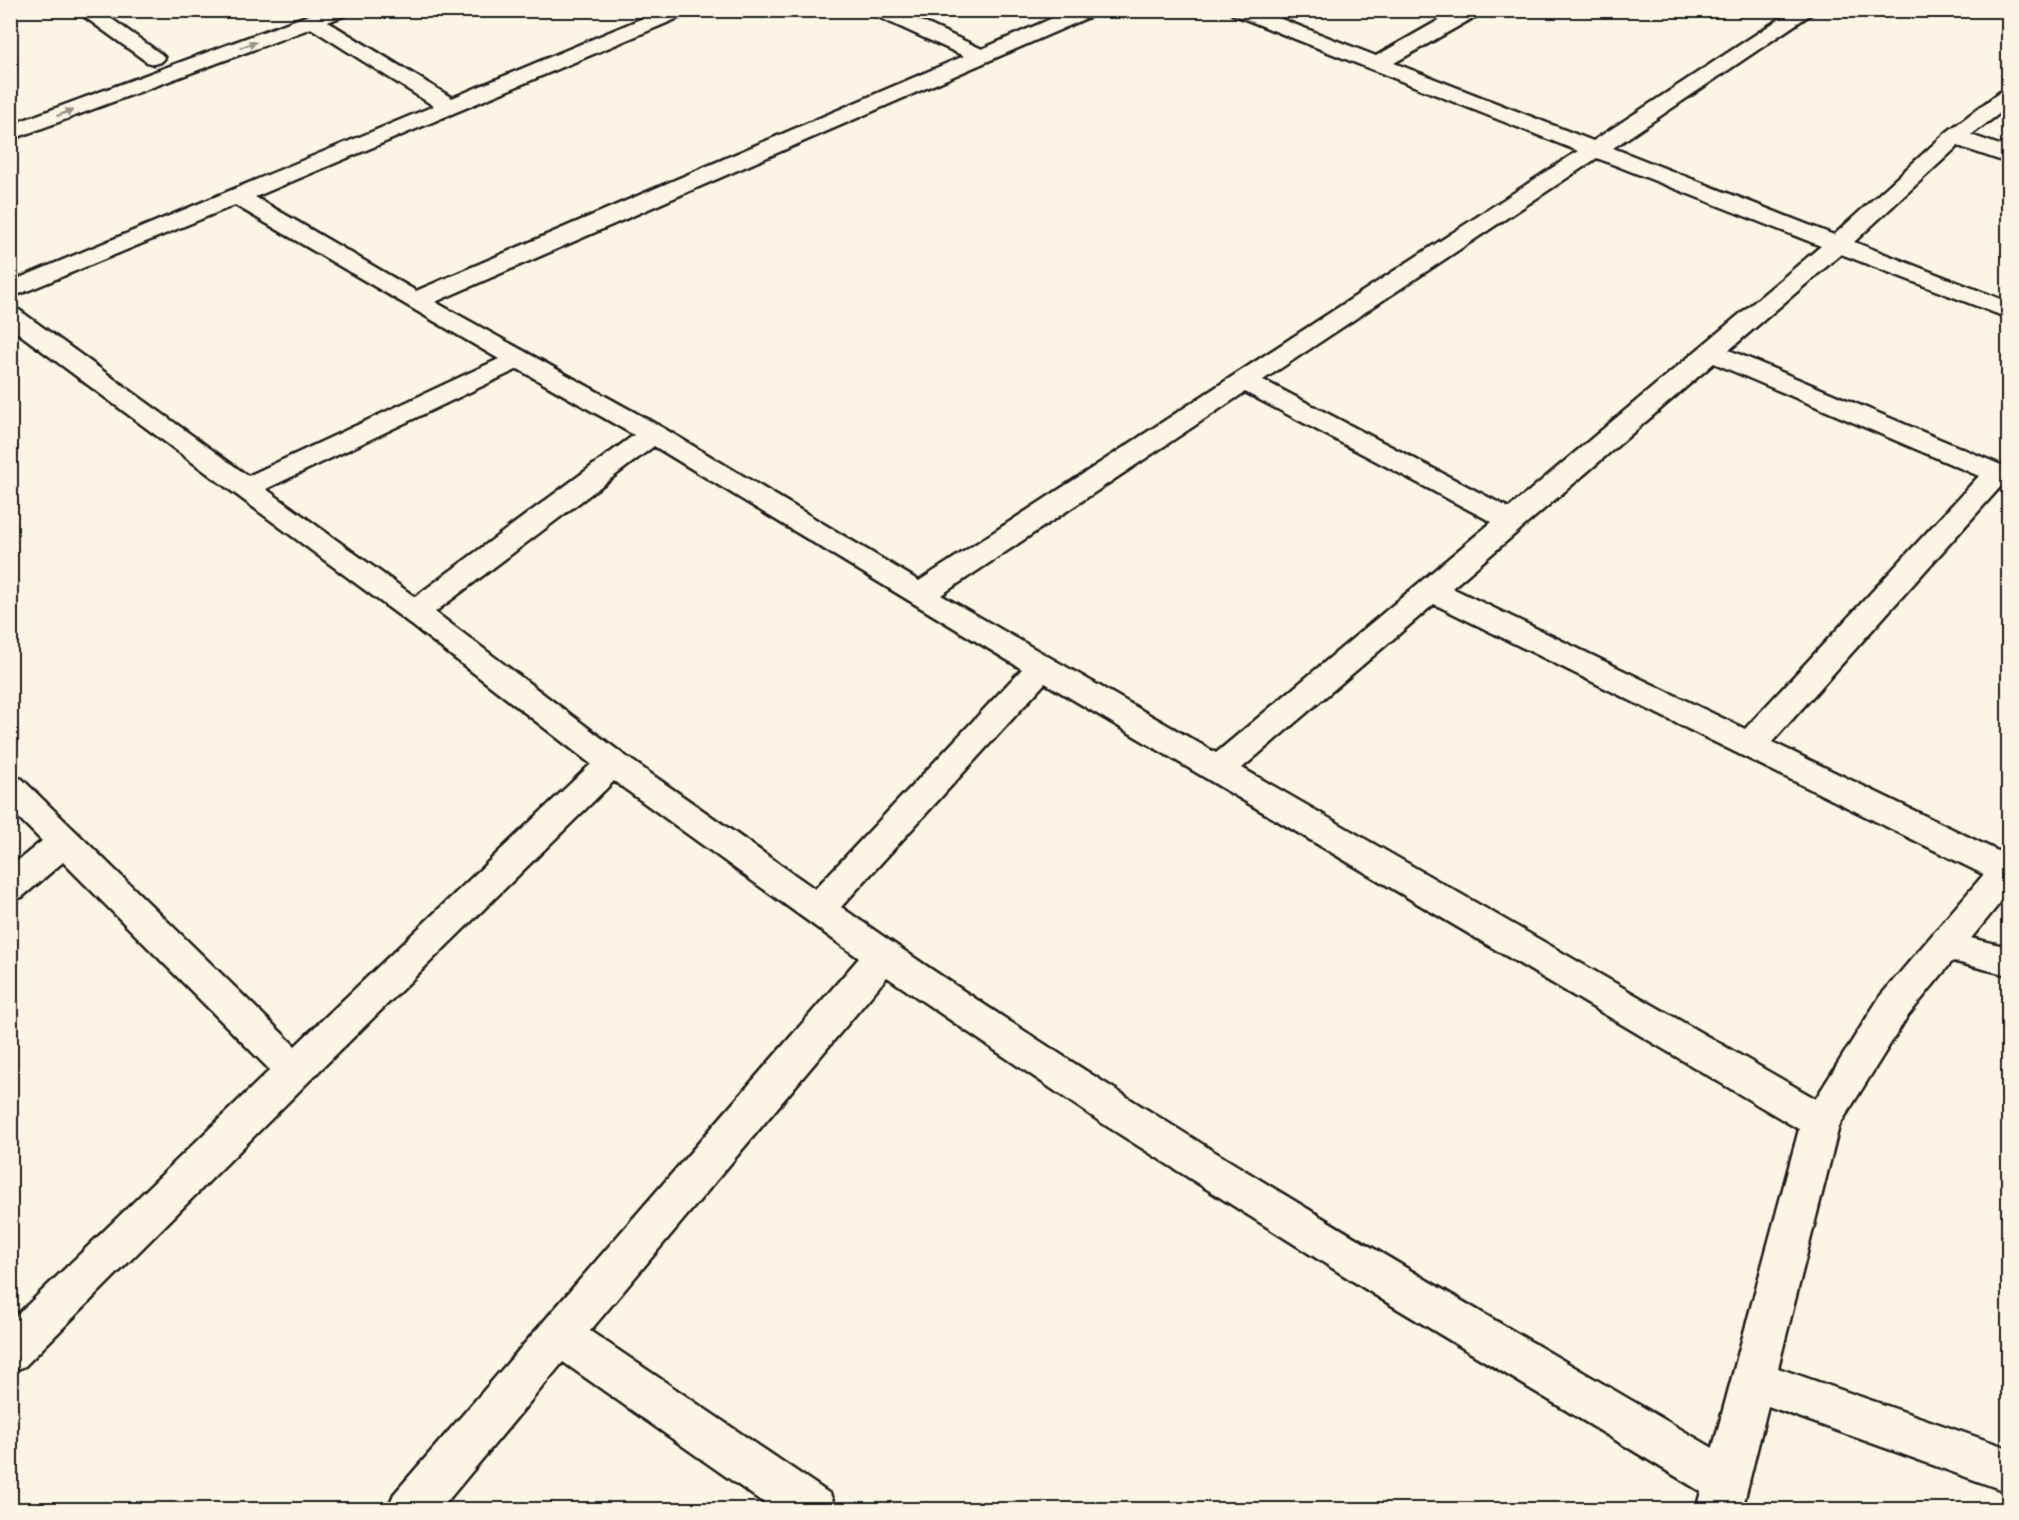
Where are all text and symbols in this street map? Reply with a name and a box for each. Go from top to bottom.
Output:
one-way arrow [239,40,257,50]
one-way arrow [57,108,75,118]

